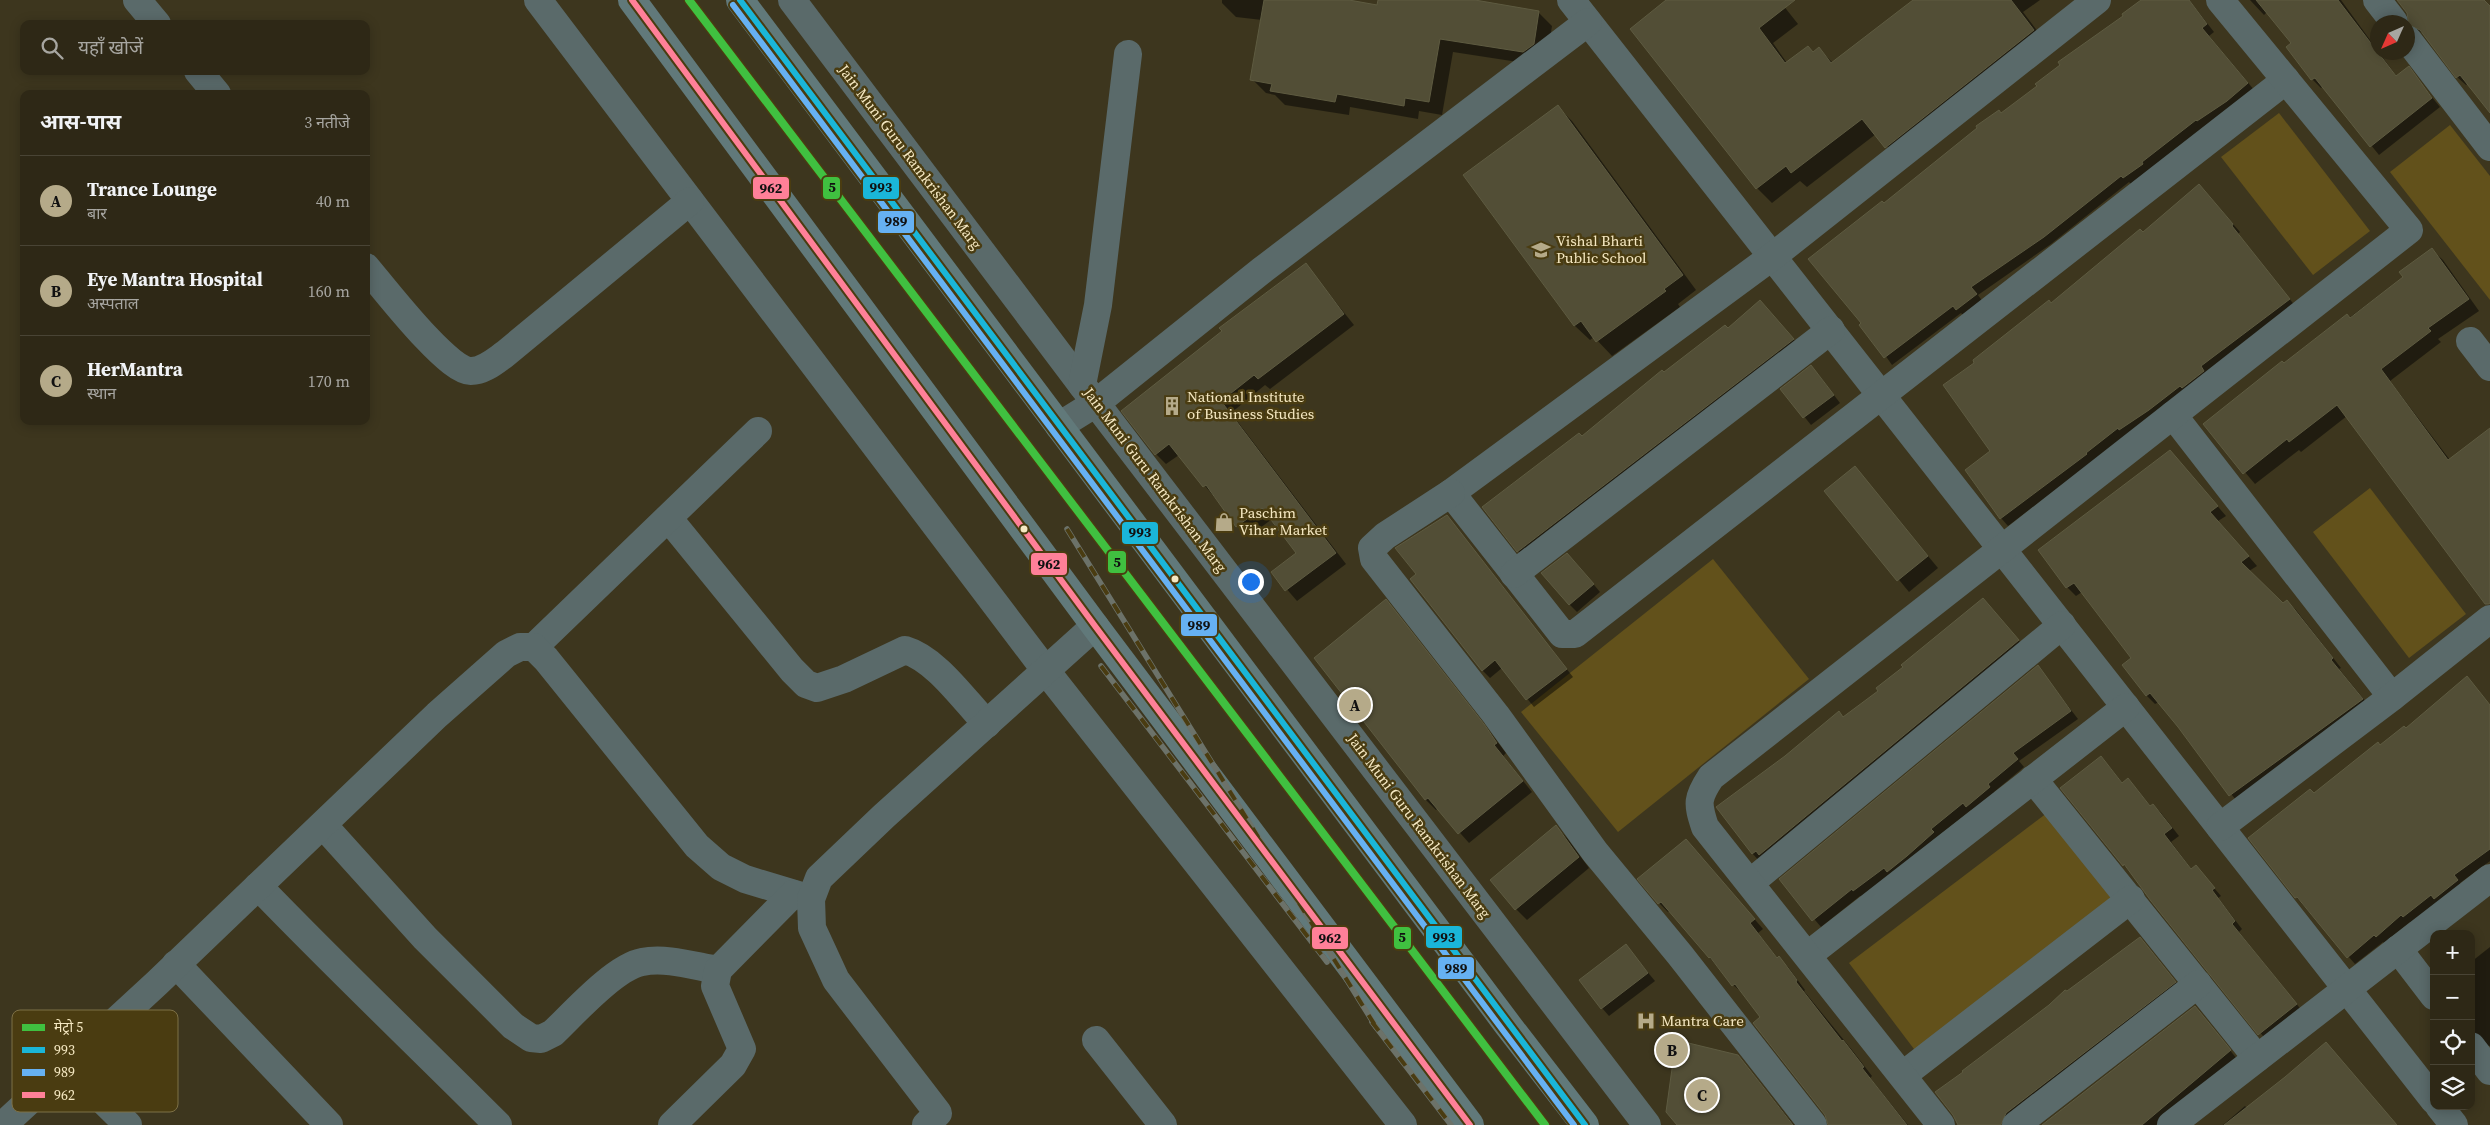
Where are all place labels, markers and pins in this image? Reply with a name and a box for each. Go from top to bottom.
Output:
place label: Vishal Bharti Public School [1556,230,1647,268]
school or university icon: Vishal Bharti Public School [1530,239,1552,261]
place label: National Institute of Business Studies [1187,386,1314,424]
building icon: National Institute of Business Studies [1161,395,1183,417]
place label: Paschim Vihar Market [1239,502,1327,540]
shop icon: Paschim Vihar Market [1213,511,1235,533]
unlabelled marker [1019,524,1029,534]
unlabelled marker [1170,574,1180,584]
pin: A [1339,686,1371,724]
hospital icon: Mantra Care [1635,1010,1657,1032]
place label: Mantra Care [1661,1010,1744,1031]
pin: B [1656,1031,1688,1069]
pin: C [1686,1076,1718,1114]

